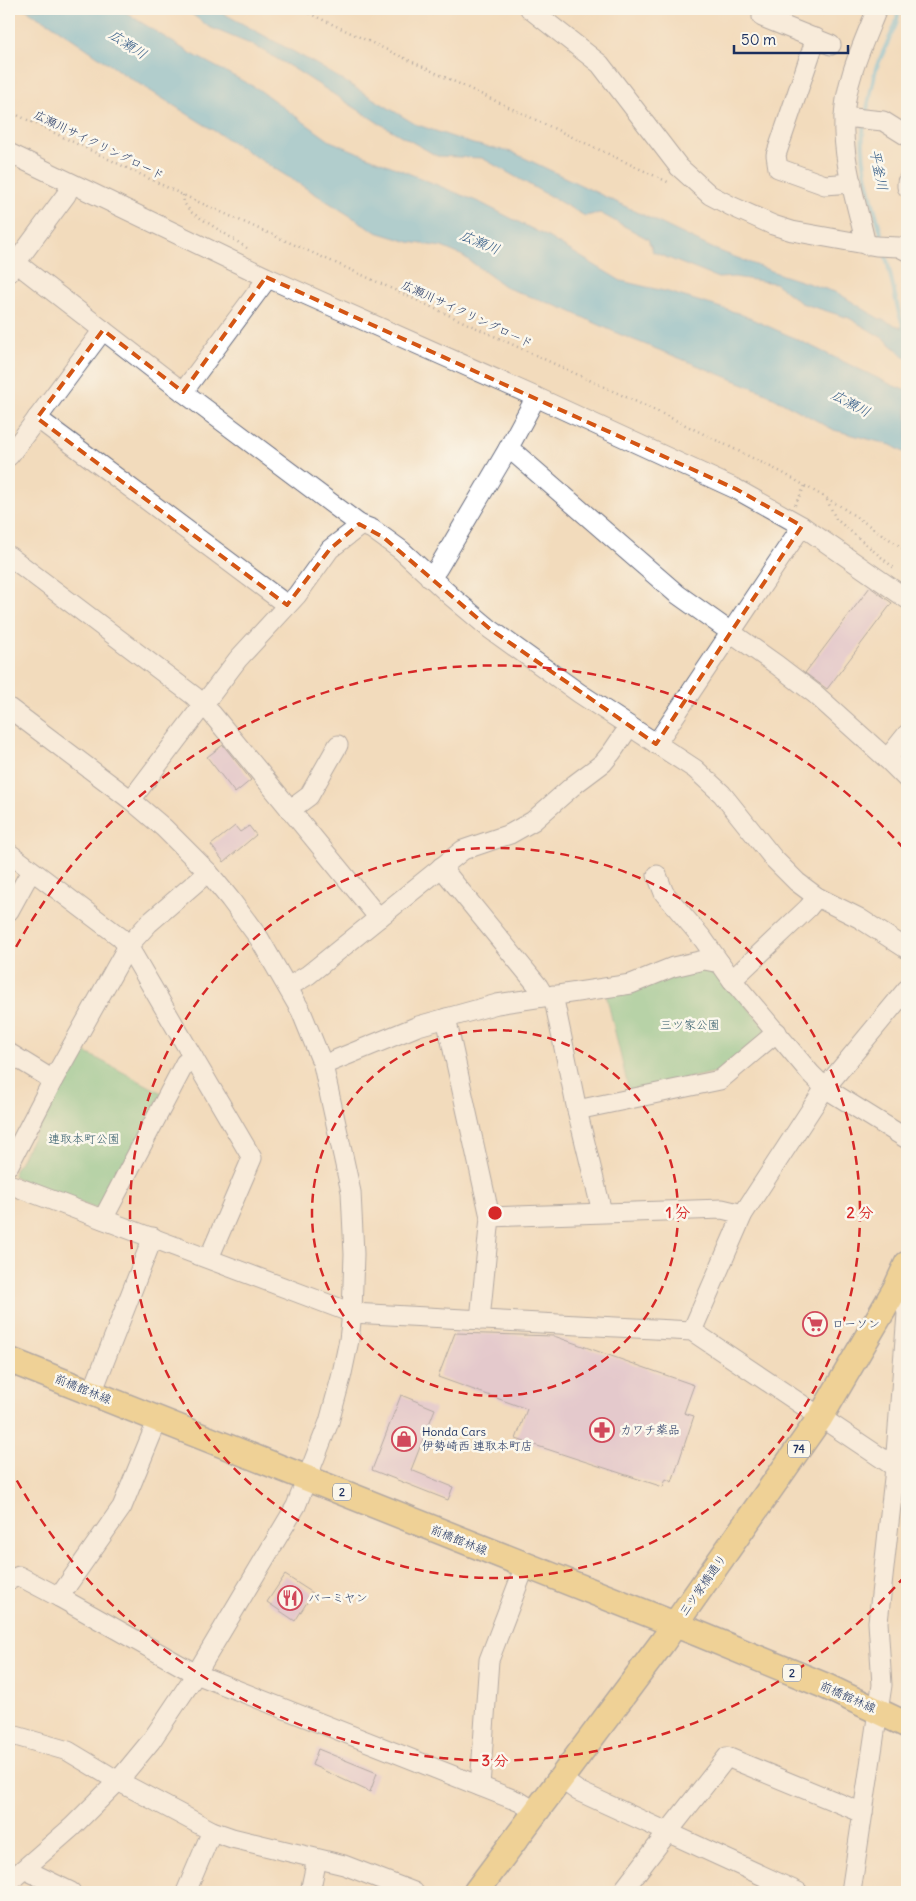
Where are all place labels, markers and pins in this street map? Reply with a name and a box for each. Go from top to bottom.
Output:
centre of rings [486,1204,504,1222]
supermarket icon: ローソン [802,1311,828,1337]
place label: ローソン [832,1316,880,1331]
pharmacy icon: カワチ薬品 [589,1417,615,1443]
place label: カワチ薬品 [620,1422,680,1437]
place label: Honda Cars 伊勢崎西 連取本町店 [422,1424,533,1453]
shop icon: Honda Cars 伊勢崎西 連取本町店 [391,1426,417,1452]
restaurant icon: バーミヤン [277,1585,303,1611]
place label: バーミヤン [308,1590,368,1605]

